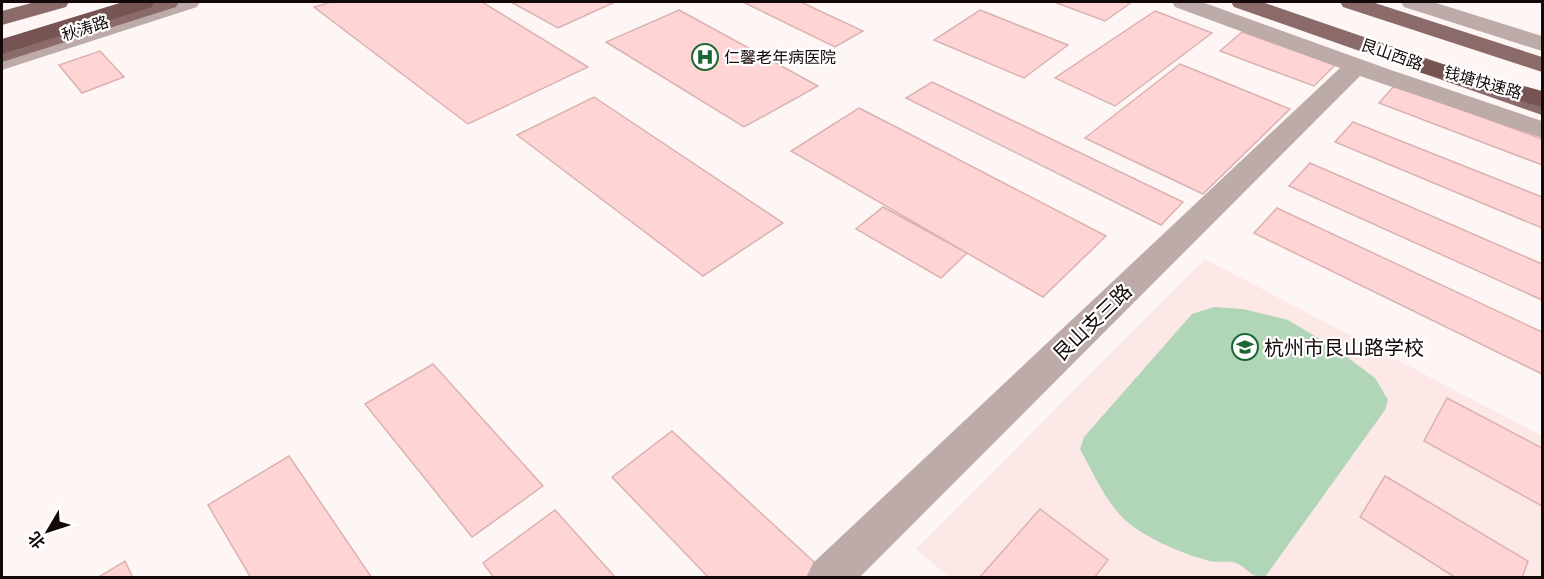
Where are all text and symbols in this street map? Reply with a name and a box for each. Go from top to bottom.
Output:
street label: 秋涛路 [59,11,111,45]
street label: 艮山西路 [1358,34,1426,74]
hospital icon: 仁馨老年病医院 [690,42,720,72]
place label: 仁馨老年病医院 [724,47,836,67]
street label: 钱塘快速路 [1442,61,1524,103]
street label: 艮山支三路 [1047,278,1137,366]
school or university icon: 杭州市艮山路学校 [1230,332,1260,362]
place label: 杭州市艮山路学校 [1264,335,1424,360]
north arrow [18,501,78,561]
text: 北 [24,528,49,553]

